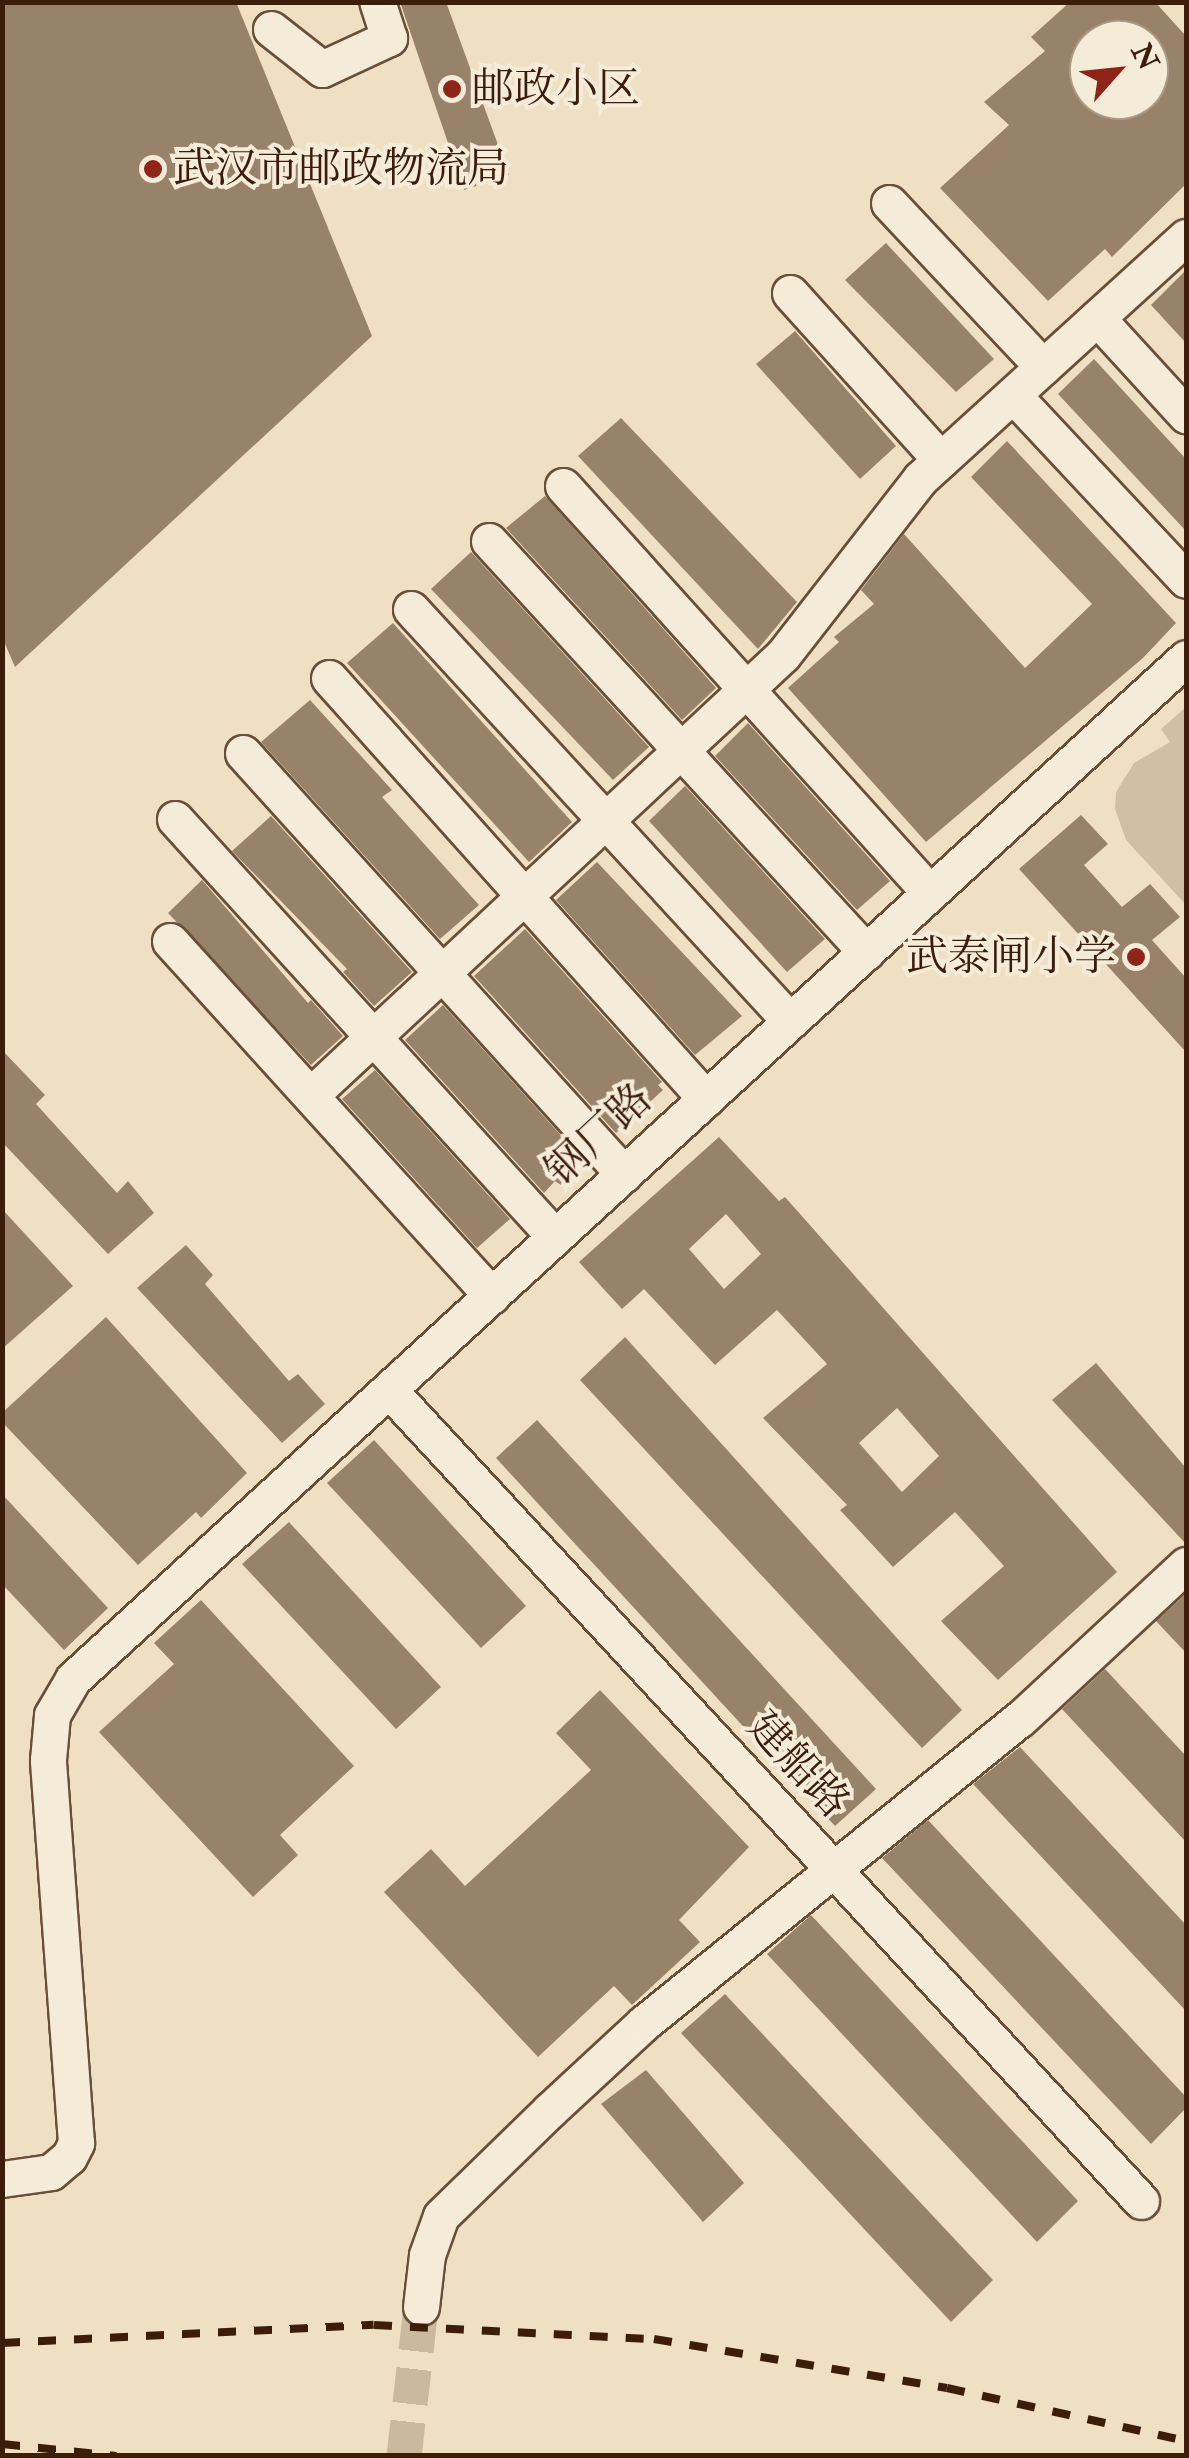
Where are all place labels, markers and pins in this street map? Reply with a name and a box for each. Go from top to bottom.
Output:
place label: 邮政小区 [472,64,640,114]
marker: 邮政小区 [441,78,463,100]
place label: 武汉市邮政物流局 [173,144,509,194]
marker: 武汉市邮政物流局 [142,158,164,180]
place label: 武泰闸小学 [906,932,1116,982]
marker: 武泰闸小学 [1125,946,1147,968]

